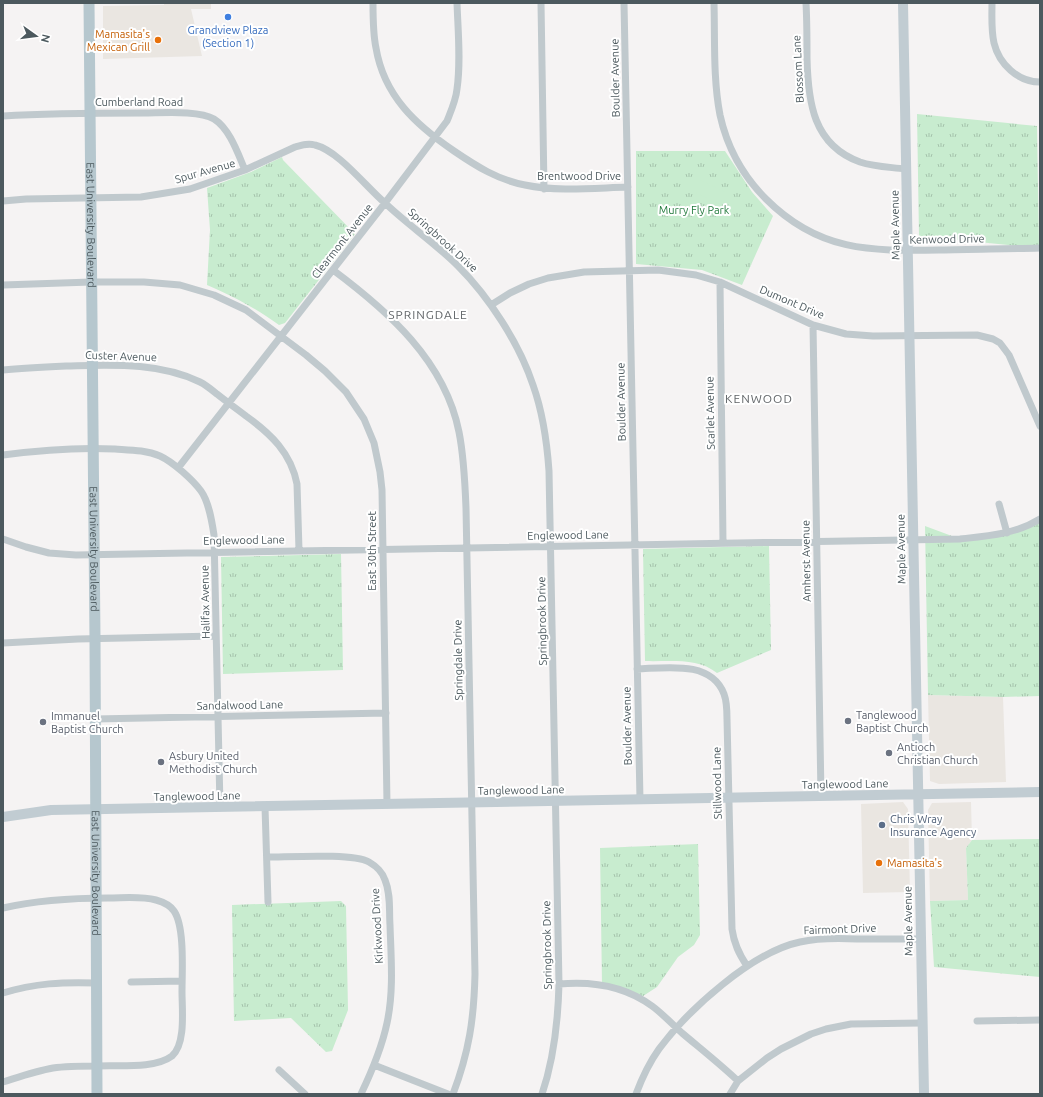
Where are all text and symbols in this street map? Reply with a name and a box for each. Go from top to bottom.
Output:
marker: Grandview Plaza (Section 1) [223,12,233,22]
north arrow [16,16,56,56]
place label: Grandview Plaza (Section 1) [188,24,268,50]
place label: Mamasita's Mexican Grill [87,28,150,53]
text: N [39,33,53,44]
marker: Mamasita's Mexican Grill [153,35,163,45]
street label: Blossom Lane [790,35,806,103]
street label: Boulder Avenue [608,38,622,118]
street label: Cumberland Road [95,96,183,108]
street label: Spur Avenue [173,157,237,185]
street label: East University Boulevard [85,162,98,288]
street label: Brentwood Drive [537,170,621,182]
street label: Maple Avenue [888,190,902,260]
street label: Clearmont Avenue [309,201,375,281]
park label: Murry Fly Park [659,204,730,216]
street label: Springbrook Drive [406,206,480,274]
street label: Kenwood Drive [909,232,985,246]
street label: Dumont Drive [758,283,826,321]
district label: SPRINGDALE [388,308,468,321]
street label: Custer Avenue [85,349,157,363]
street label: Boulder Avenue [614,362,628,442]
street label: Scarlet Avenue [703,376,717,450]
district label: KENWOOD [725,392,793,405]
street label: East University Boulevard [88,486,101,612]
street label: East 30th Street [366,510,378,591]
street label: Maple Avenue [894,514,908,584]
street label: Amherst Avenue [799,520,813,602]
street label: Englewood Lane [527,528,609,542]
street label: Englewood Lane [203,533,285,547]
street label: Halifax Avenue [198,565,212,639]
street label: Springbrook Drive [535,576,549,666]
street label: Springdale Drive [451,619,465,701]
street label: Boulder Avenue [620,686,634,766]
street label: Sandalwood Lane [197,698,283,712]
place label: Tanglewood Baptist Church [856,709,929,734]
place label: Immanuel Baptist Church [51,710,124,735]
marker: Tanglewood Baptist Church [843,716,853,726]
marker: Immanuel Baptist Church [38,717,48,727]
place label: Antioch Christian Church [897,741,978,766]
street label: Stillwood Lane [710,747,724,819]
marker: Antioch Christian Church [884,748,894,758]
place label: Asbury United Methodist Church [169,750,257,775]
marker: Asbury United Methodist Church [156,757,166,767]
street label: Tanglewood Lane [801,777,889,791]
street label: Tanglewood Lane [477,783,565,797]
street label: Tanglewood Lane [153,789,241,803]
street label: East University Boulevard [90,810,102,936]
place label: Chris Wray Insurance Agency [890,813,977,838]
marker: Chris Wray Insurance Agency [877,820,887,830]
place label: Mamasita's [887,857,942,869]
marker: Mamasita's [874,858,884,868]
street label: Maple Avenue [901,886,915,956]
street label: Kirkwood Drive [369,888,385,964]
street label: Springbrook Drive [540,900,554,990]
street label: Fairmont Drive [803,922,877,936]

